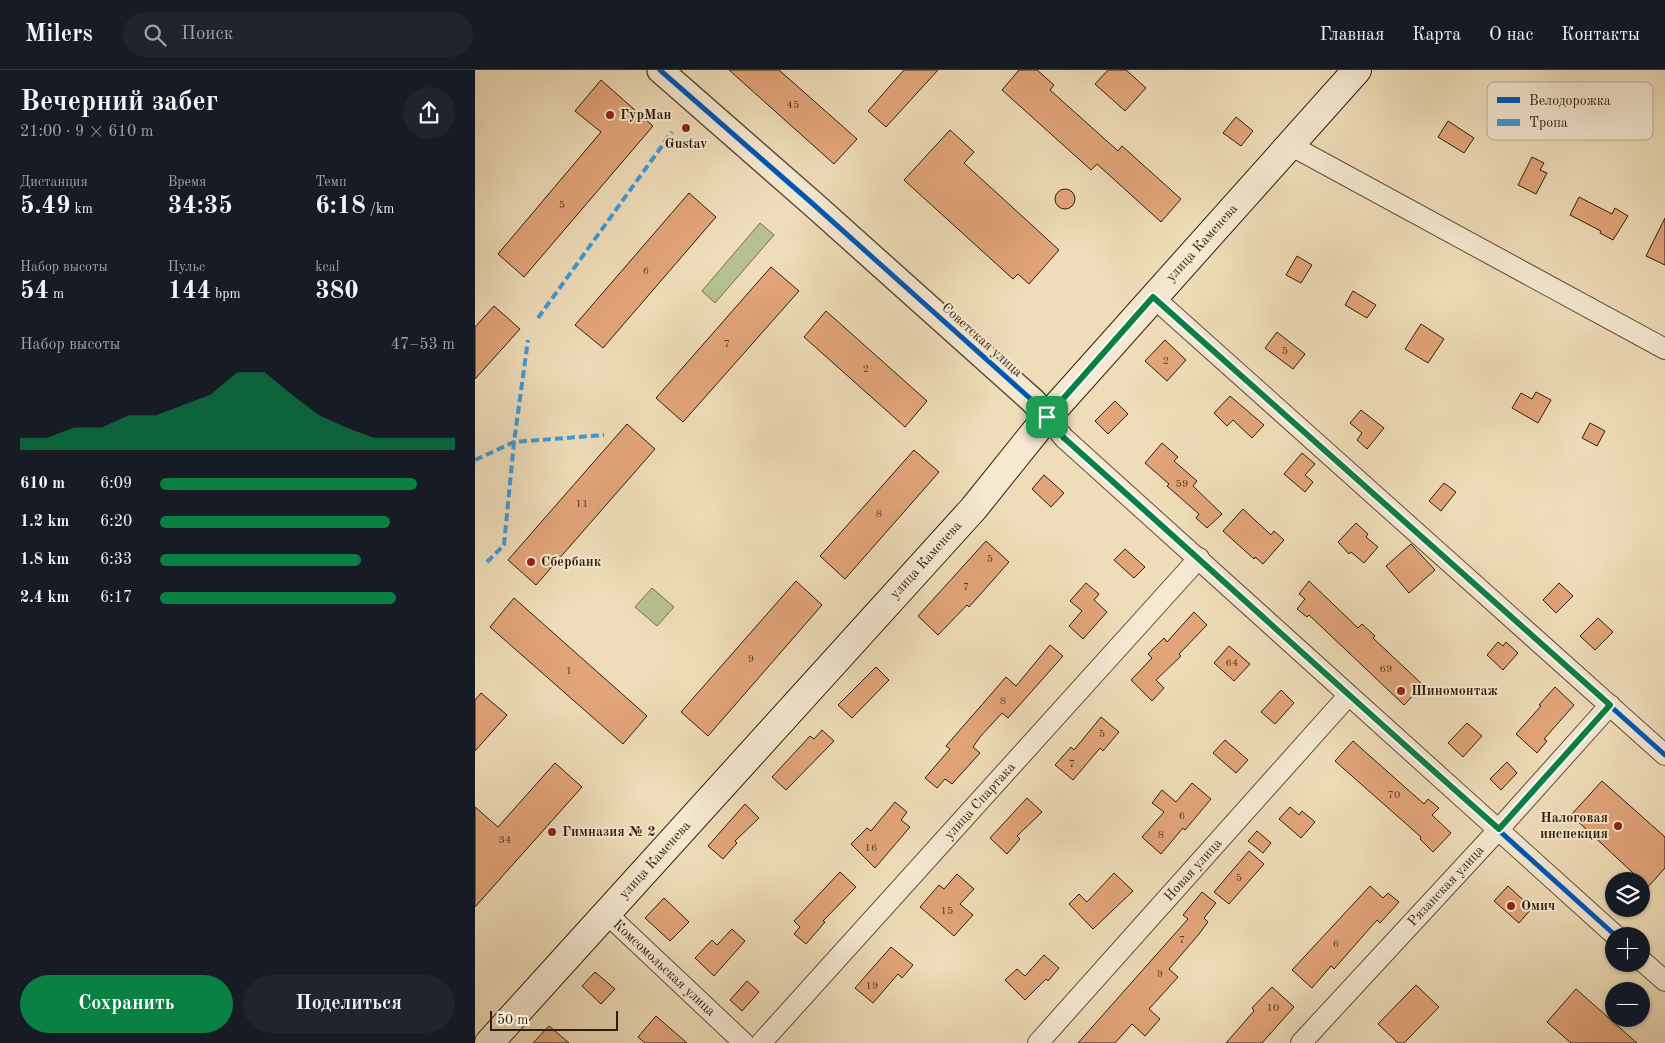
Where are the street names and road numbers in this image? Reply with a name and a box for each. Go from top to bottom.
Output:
street label: улица Каменева [1164,201,1240,285]
street label: Советская улица [939,300,1025,380]
street label: улица Каменева [888,518,964,602]
street label: улица Спартака [942,760,1018,842]
street label: улица Каменева [617,818,693,902]
street label: Новая улица [1161,836,1225,904]
street label: Рязанская улица [1405,843,1487,929]
street label: Комсомольская улица [610,917,718,1019]

